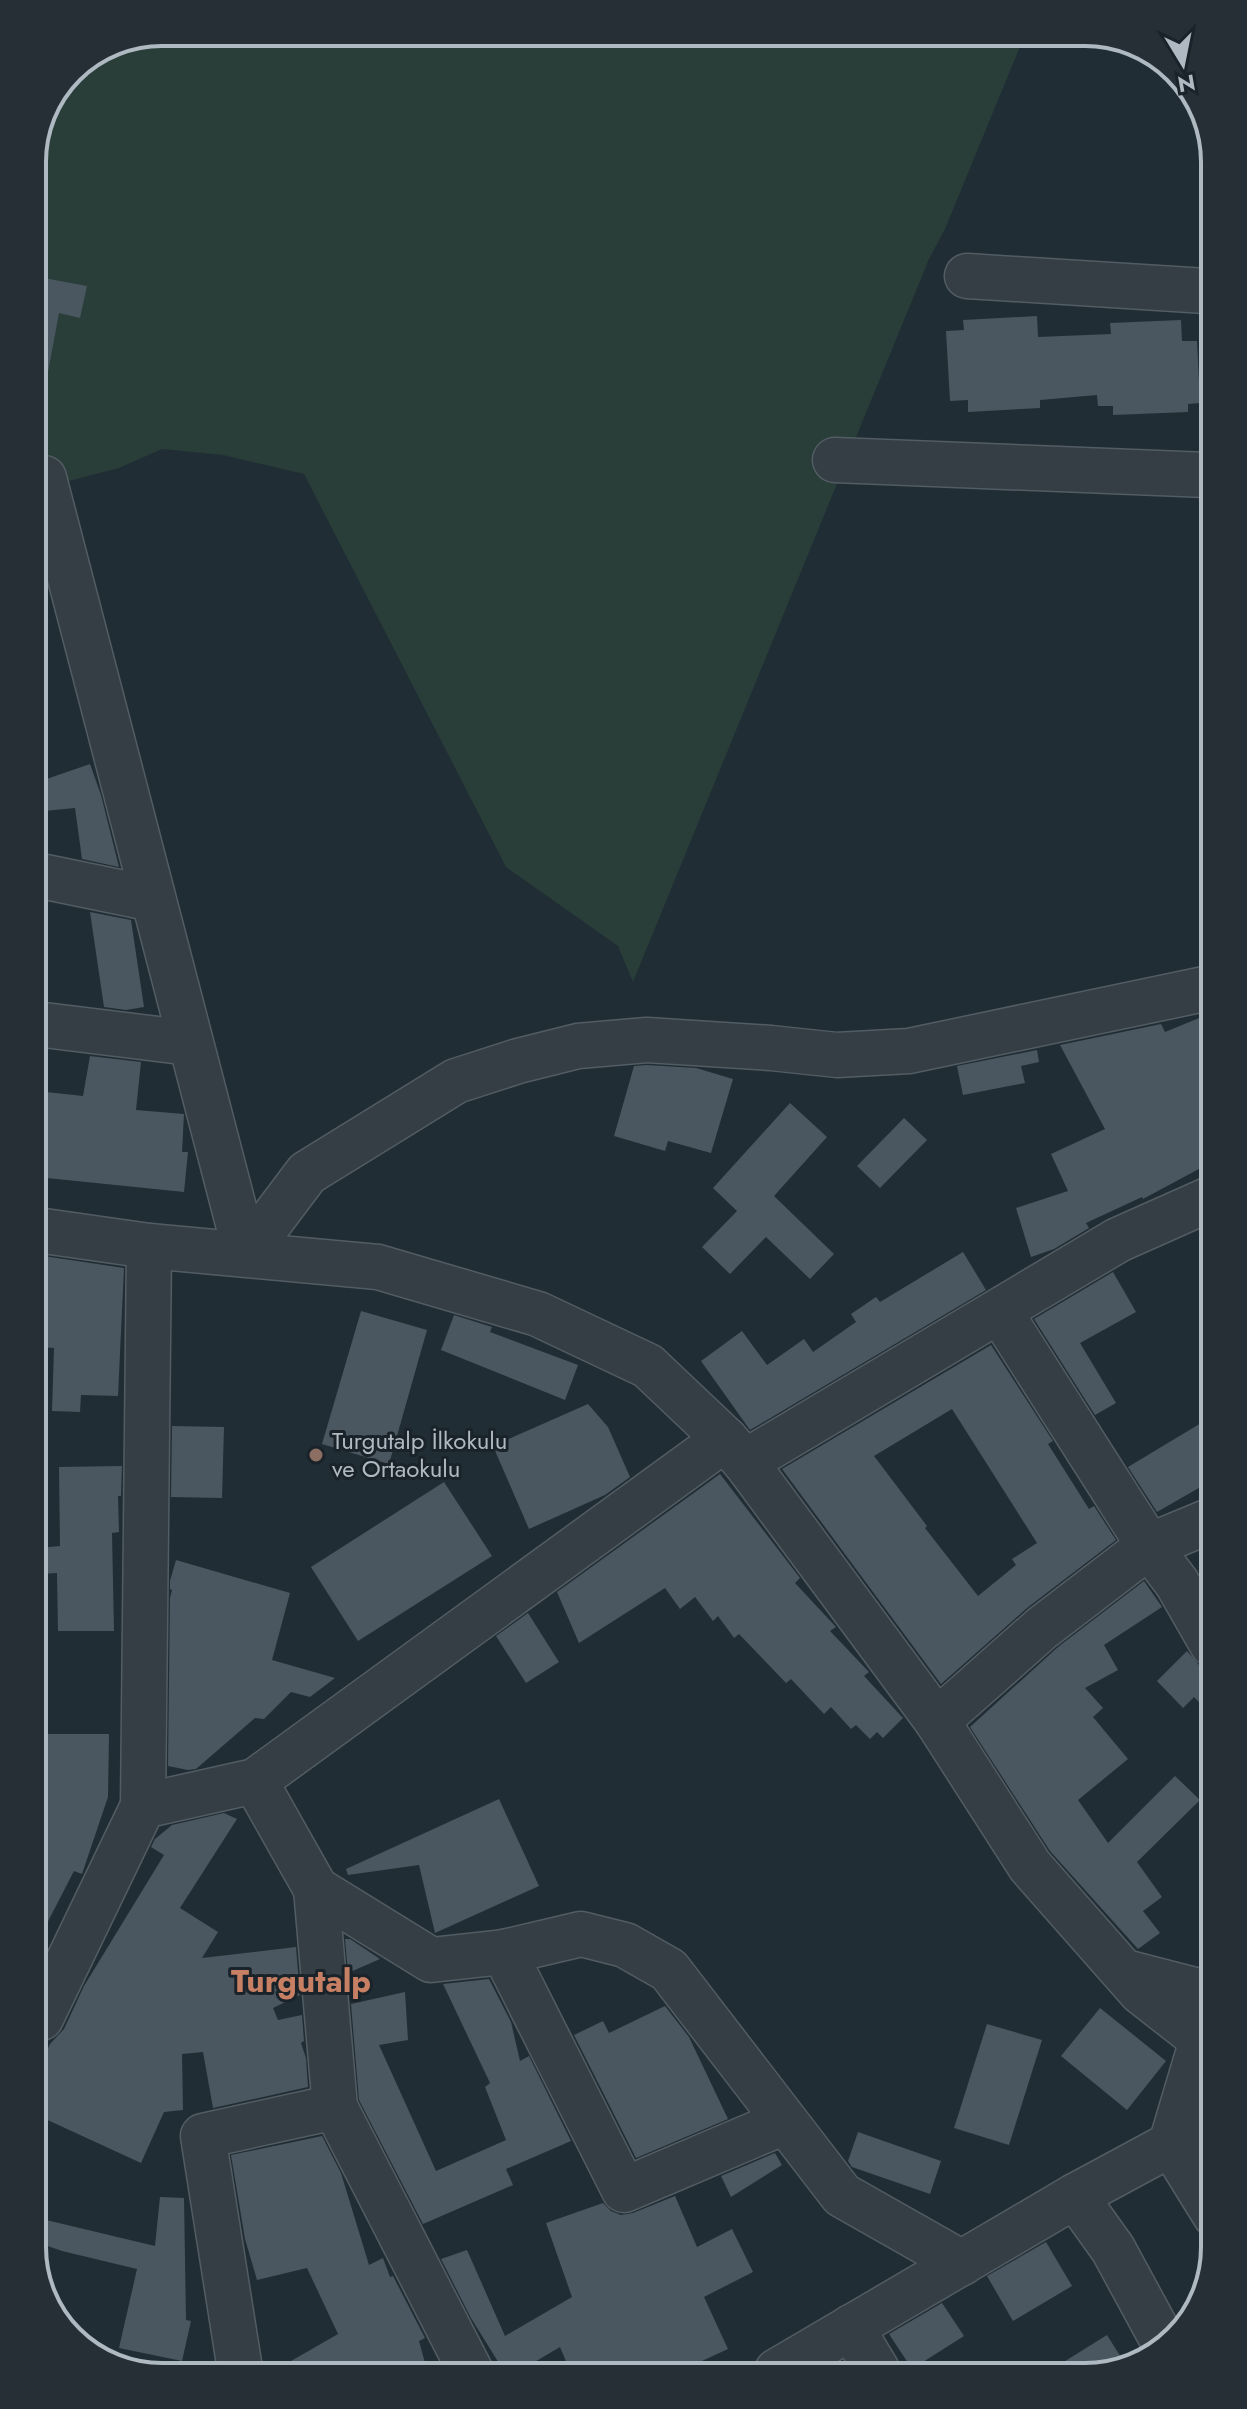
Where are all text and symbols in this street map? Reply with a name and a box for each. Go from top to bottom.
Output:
north arrow [1143,24,1223,104]
text: N [1175,66,1198,101]
place label: Turgutalp İlkokulu ve Ortaokulu [332,1423,507,1486]
marker: Turgutalp İlkokulu ve Ortaokulu [307,1446,325,1464]
district label: Turgutalp [231,1958,371,2004]

